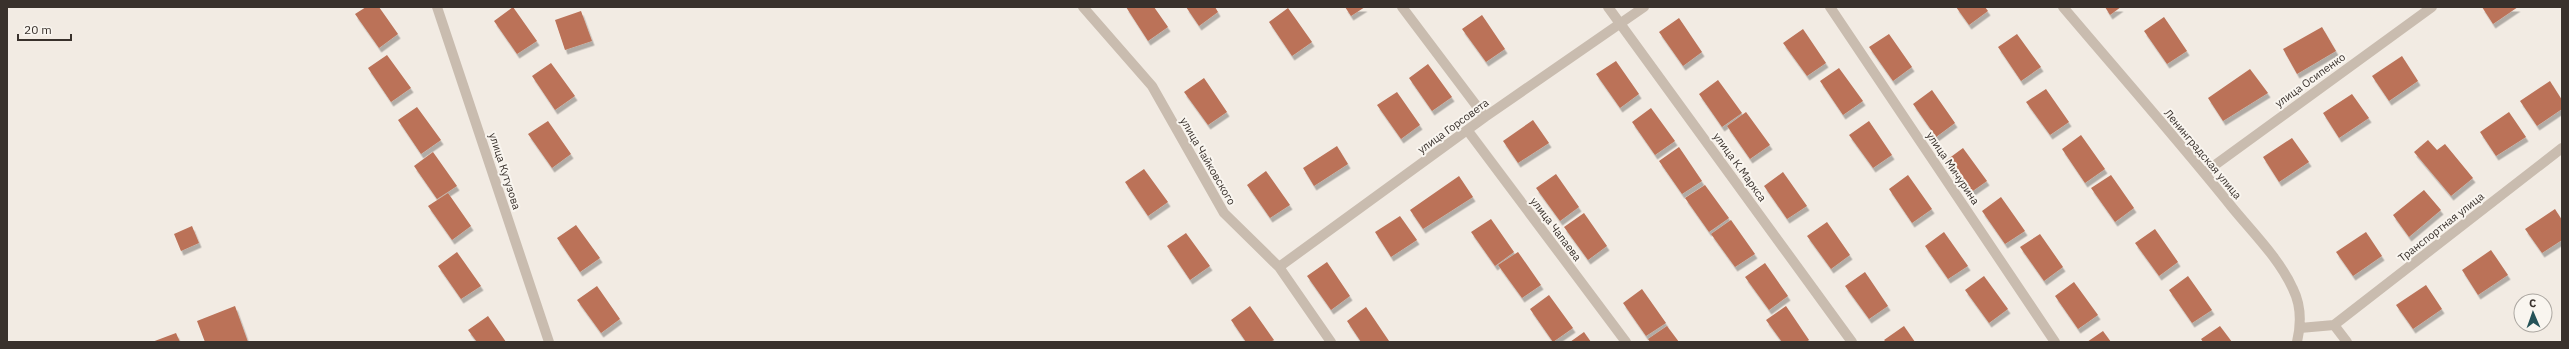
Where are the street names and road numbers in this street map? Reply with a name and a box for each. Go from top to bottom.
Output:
street label: улица Осипенко [2272,50,2348,110]
street label: улица Горсовета [1415,95,1491,157]
street label: Ленинградская улица [2161,106,2245,202]
street label: улица Чайковского [1177,115,1239,207]
street label: улица Мичурина [1923,129,1983,207]
street label: улица К.Маркса [1710,130,1770,204]
street label: улица Кутузова [486,131,524,211]
street label: Транспортная улица [2395,189,2487,265]
street label: улица Чапаева [1527,194,1585,264]

